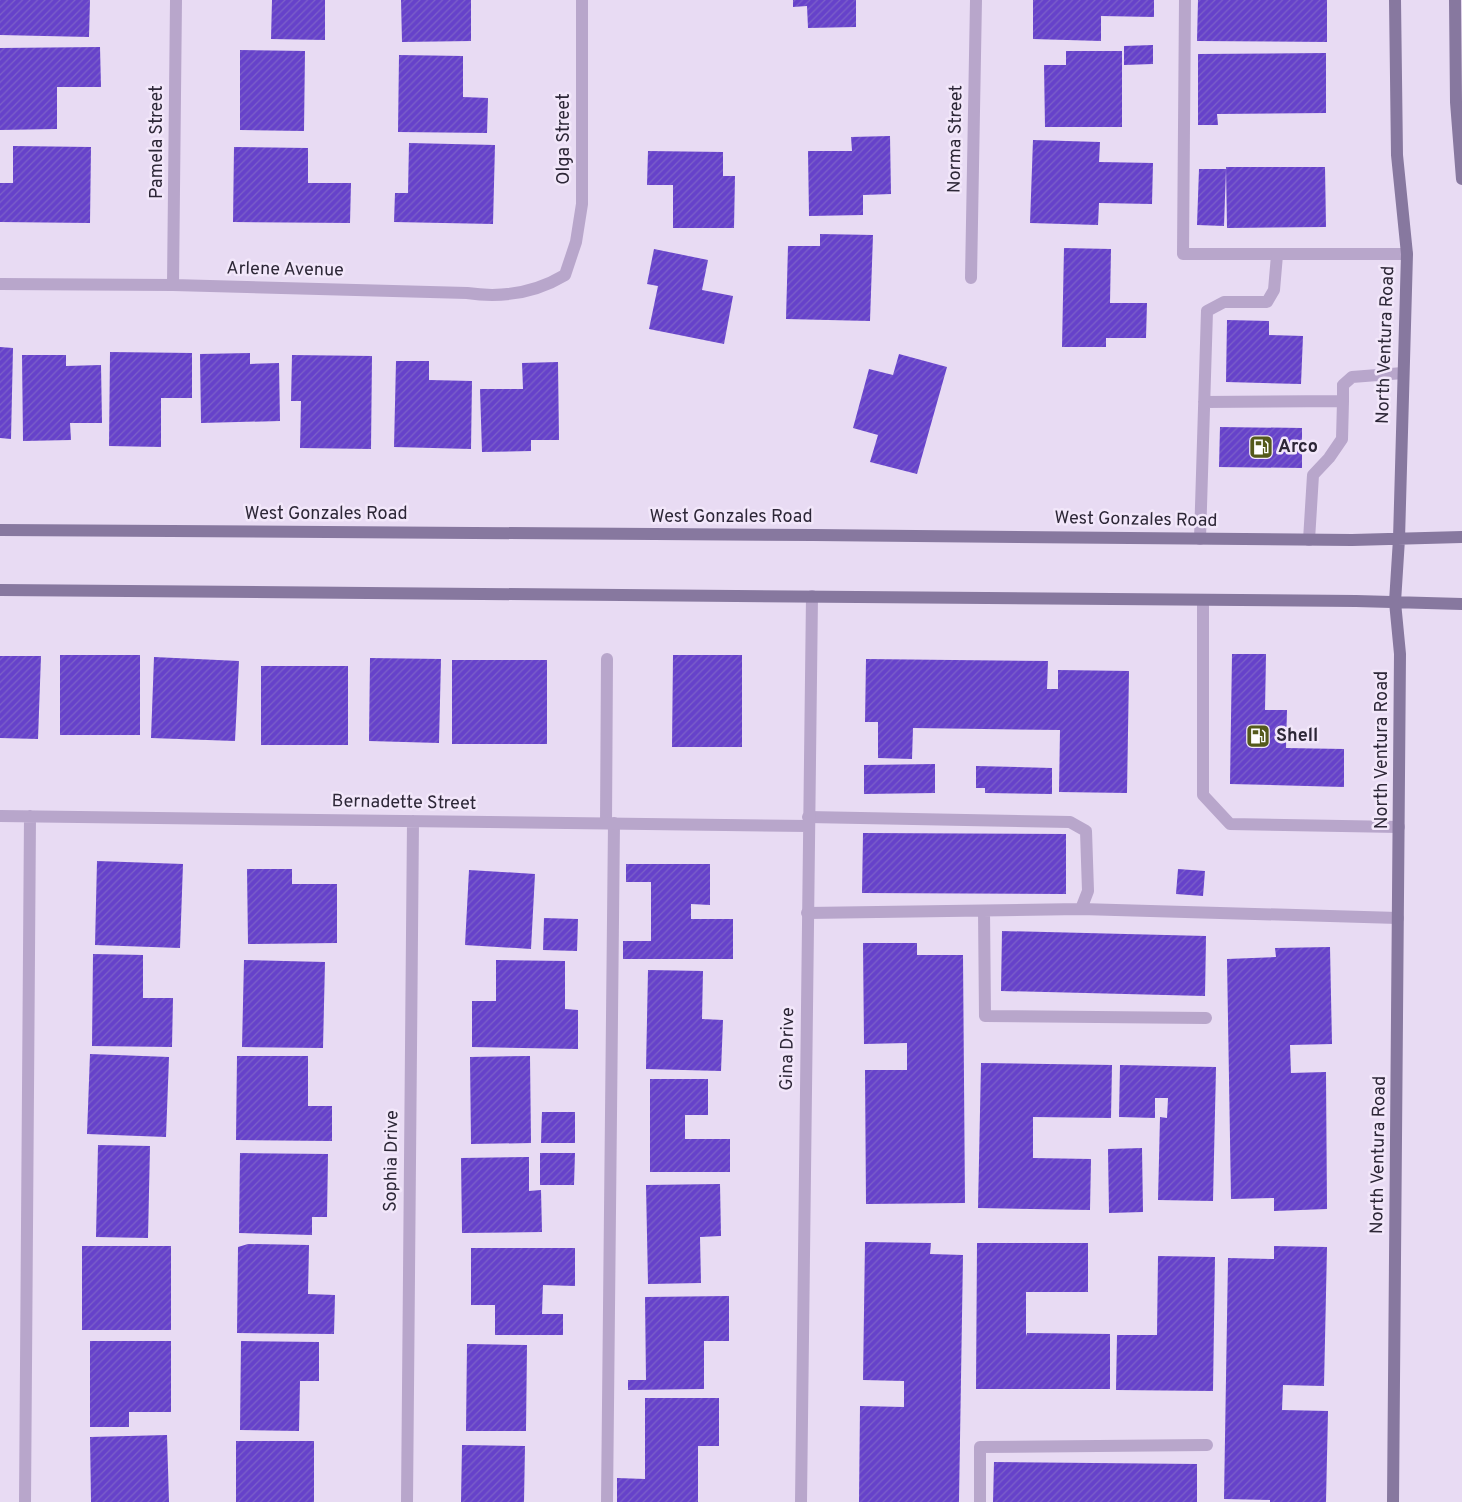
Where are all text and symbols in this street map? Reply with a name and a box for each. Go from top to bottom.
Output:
street label: Pamela Street [146,85,169,199]
street label: Norma Street [944,85,968,193]
street label: Olga Street [553,93,576,185]
street label: Arlene Avenue [226,257,344,283]
street label: North Ventura Road [1372,265,1400,425]
fuel station icon: Arco [1248,434,1274,460]
place label: Arco [1278,436,1318,459]
street label: West Gonzales Road [244,503,408,526]
street label: West Gonzales Road [649,506,813,529]
street label: West Gonzales Road [1054,507,1218,533]
street label: North Ventura Road [1371,671,1394,829]
fuel station icon: Shell [1245,723,1271,749]
place label: Shell [1276,725,1318,748]
street label: Bernadette Street [331,790,477,816]
street label: Gina Drive [776,1007,800,1091]
street label: North Ventura Road [1366,1076,1392,1234]
street label: Sophia Drive [380,1110,404,1212]

